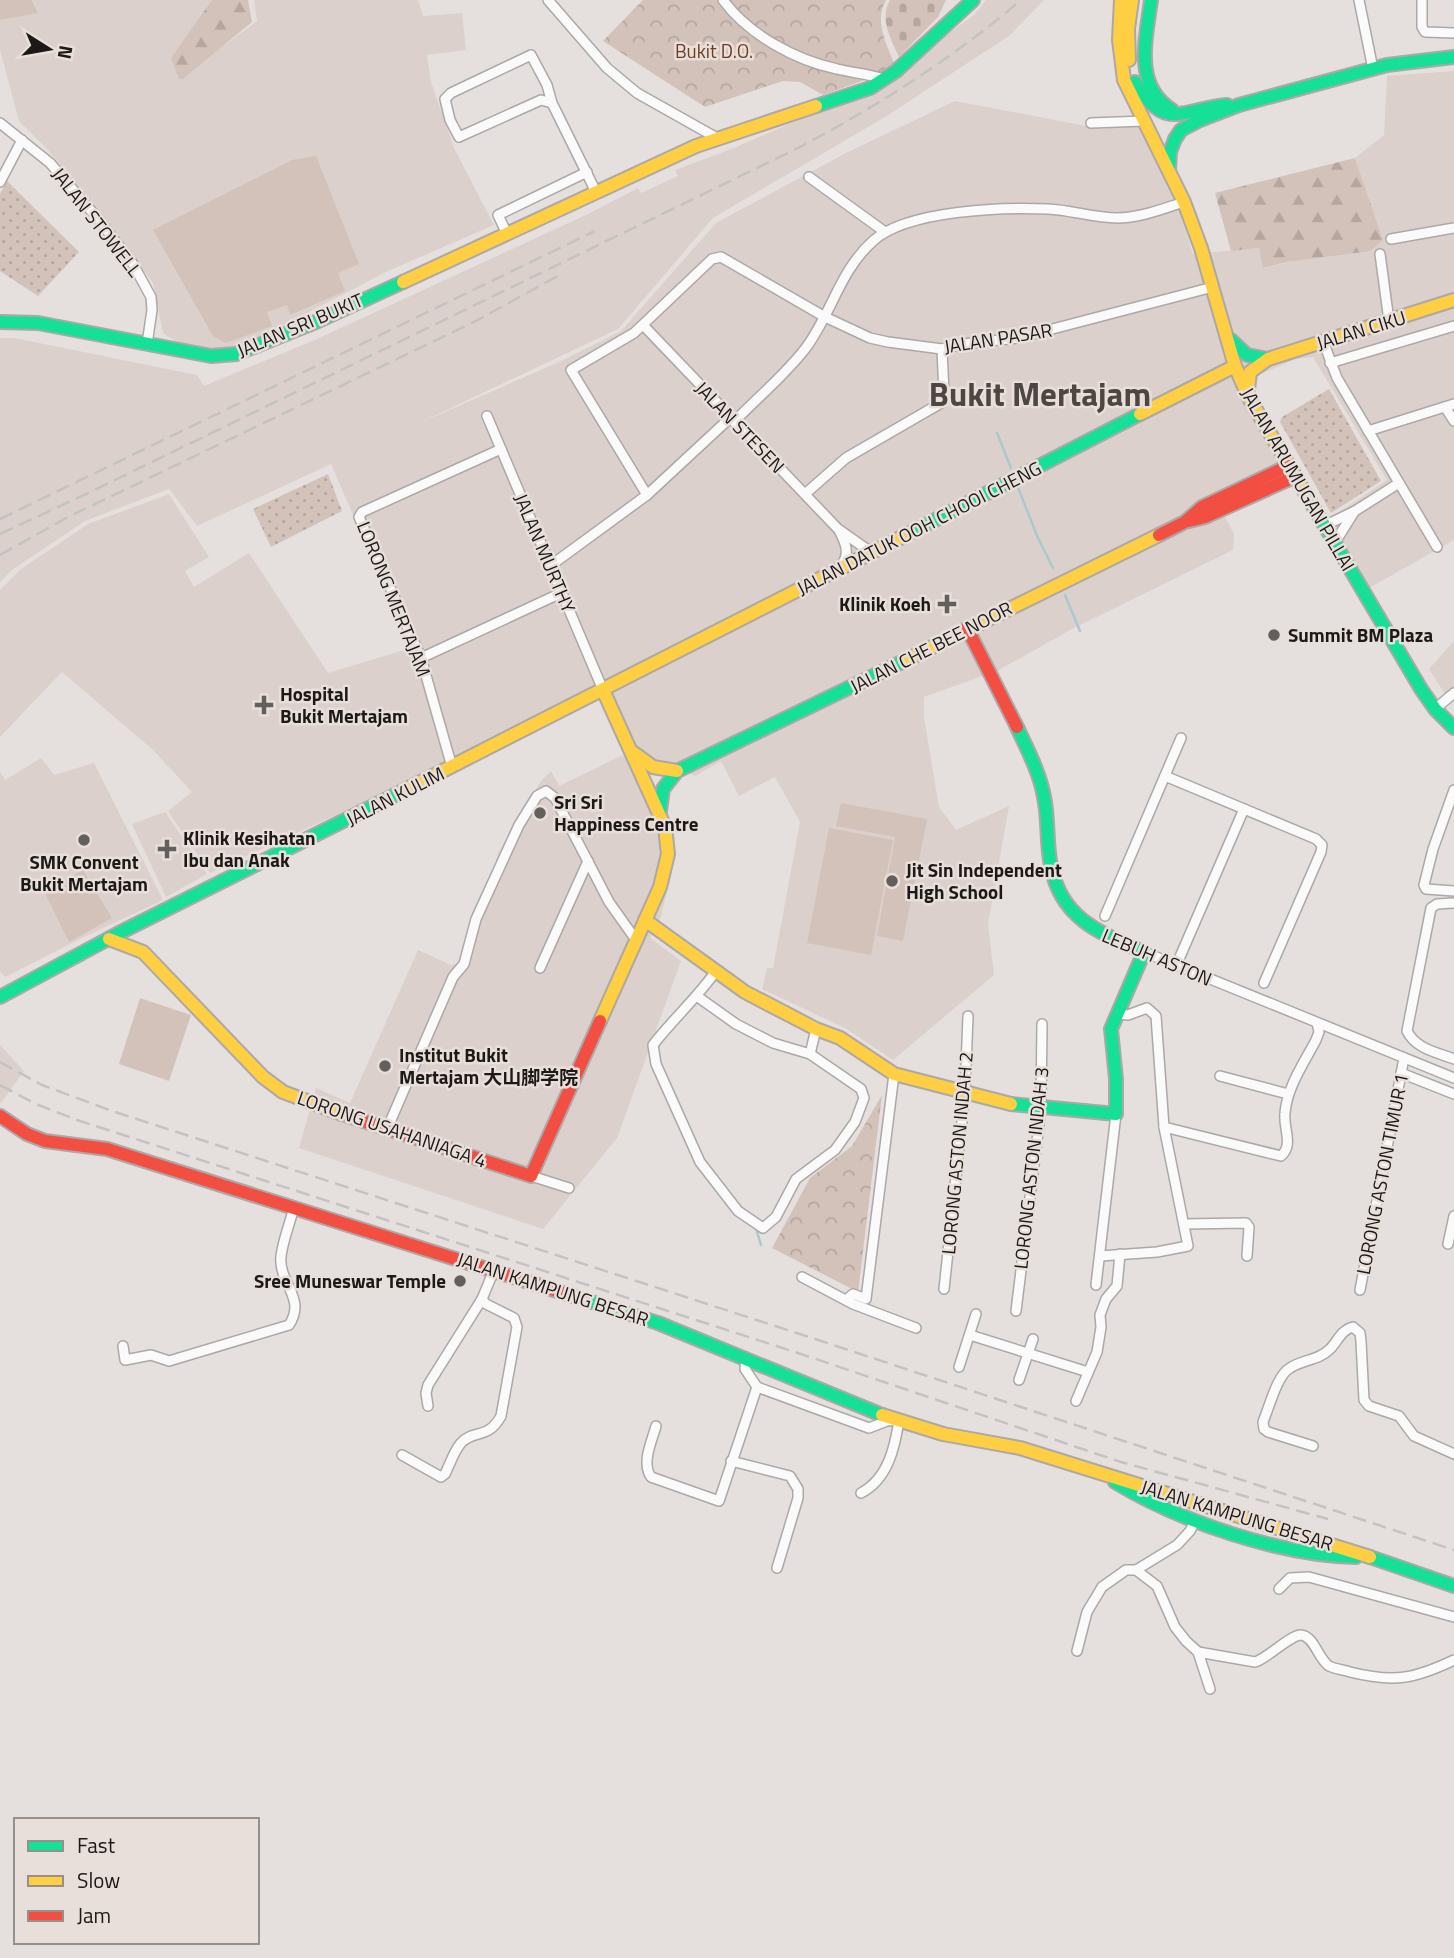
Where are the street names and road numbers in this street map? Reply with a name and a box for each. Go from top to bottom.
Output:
street label: JALAN STOWELL [45,161,150,283]
street label: JALAN SRI BUKIT [232,285,367,364]
street label: JALAN CIKU [1312,302,1409,357]
street label: JALAN PASAR [942,315,1054,360]
street label: JALAN STESEN [689,374,792,479]
street label: JALAN ARUMUGAN PILLAI [1234,381,1363,576]
street label: JALAN DATUK OOH CHOOI CHENG [791,453,1046,602]
street label: JALAN MURTHY [507,489,584,618]
street label: LORONG MERTAJAM [350,517,439,681]
street label: JALAN CHE BEE NOOR [845,593,1017,700]
street label: JALAN KULIM [341,758,449,833]
street label: LEBUH ASTON [1098,920,1217,993]
street label: LORONG ASTON INDAH 2 [933,1050,980,1256]
street label: LORONG ASTON INDAH 3 [1005,1065,1056,1271]
street label: LORONG ASTON TIMUR 1 [1348,1071,1415,1277]
street label: LORONG USAHANIAGA 4 [294,1083,491,1175]
street label: JALAN KAMPUNG BESAR [454,1244,653,1333]
street label: JALAN KAMPUNG BESAR [1137,1471,1337,1558]

